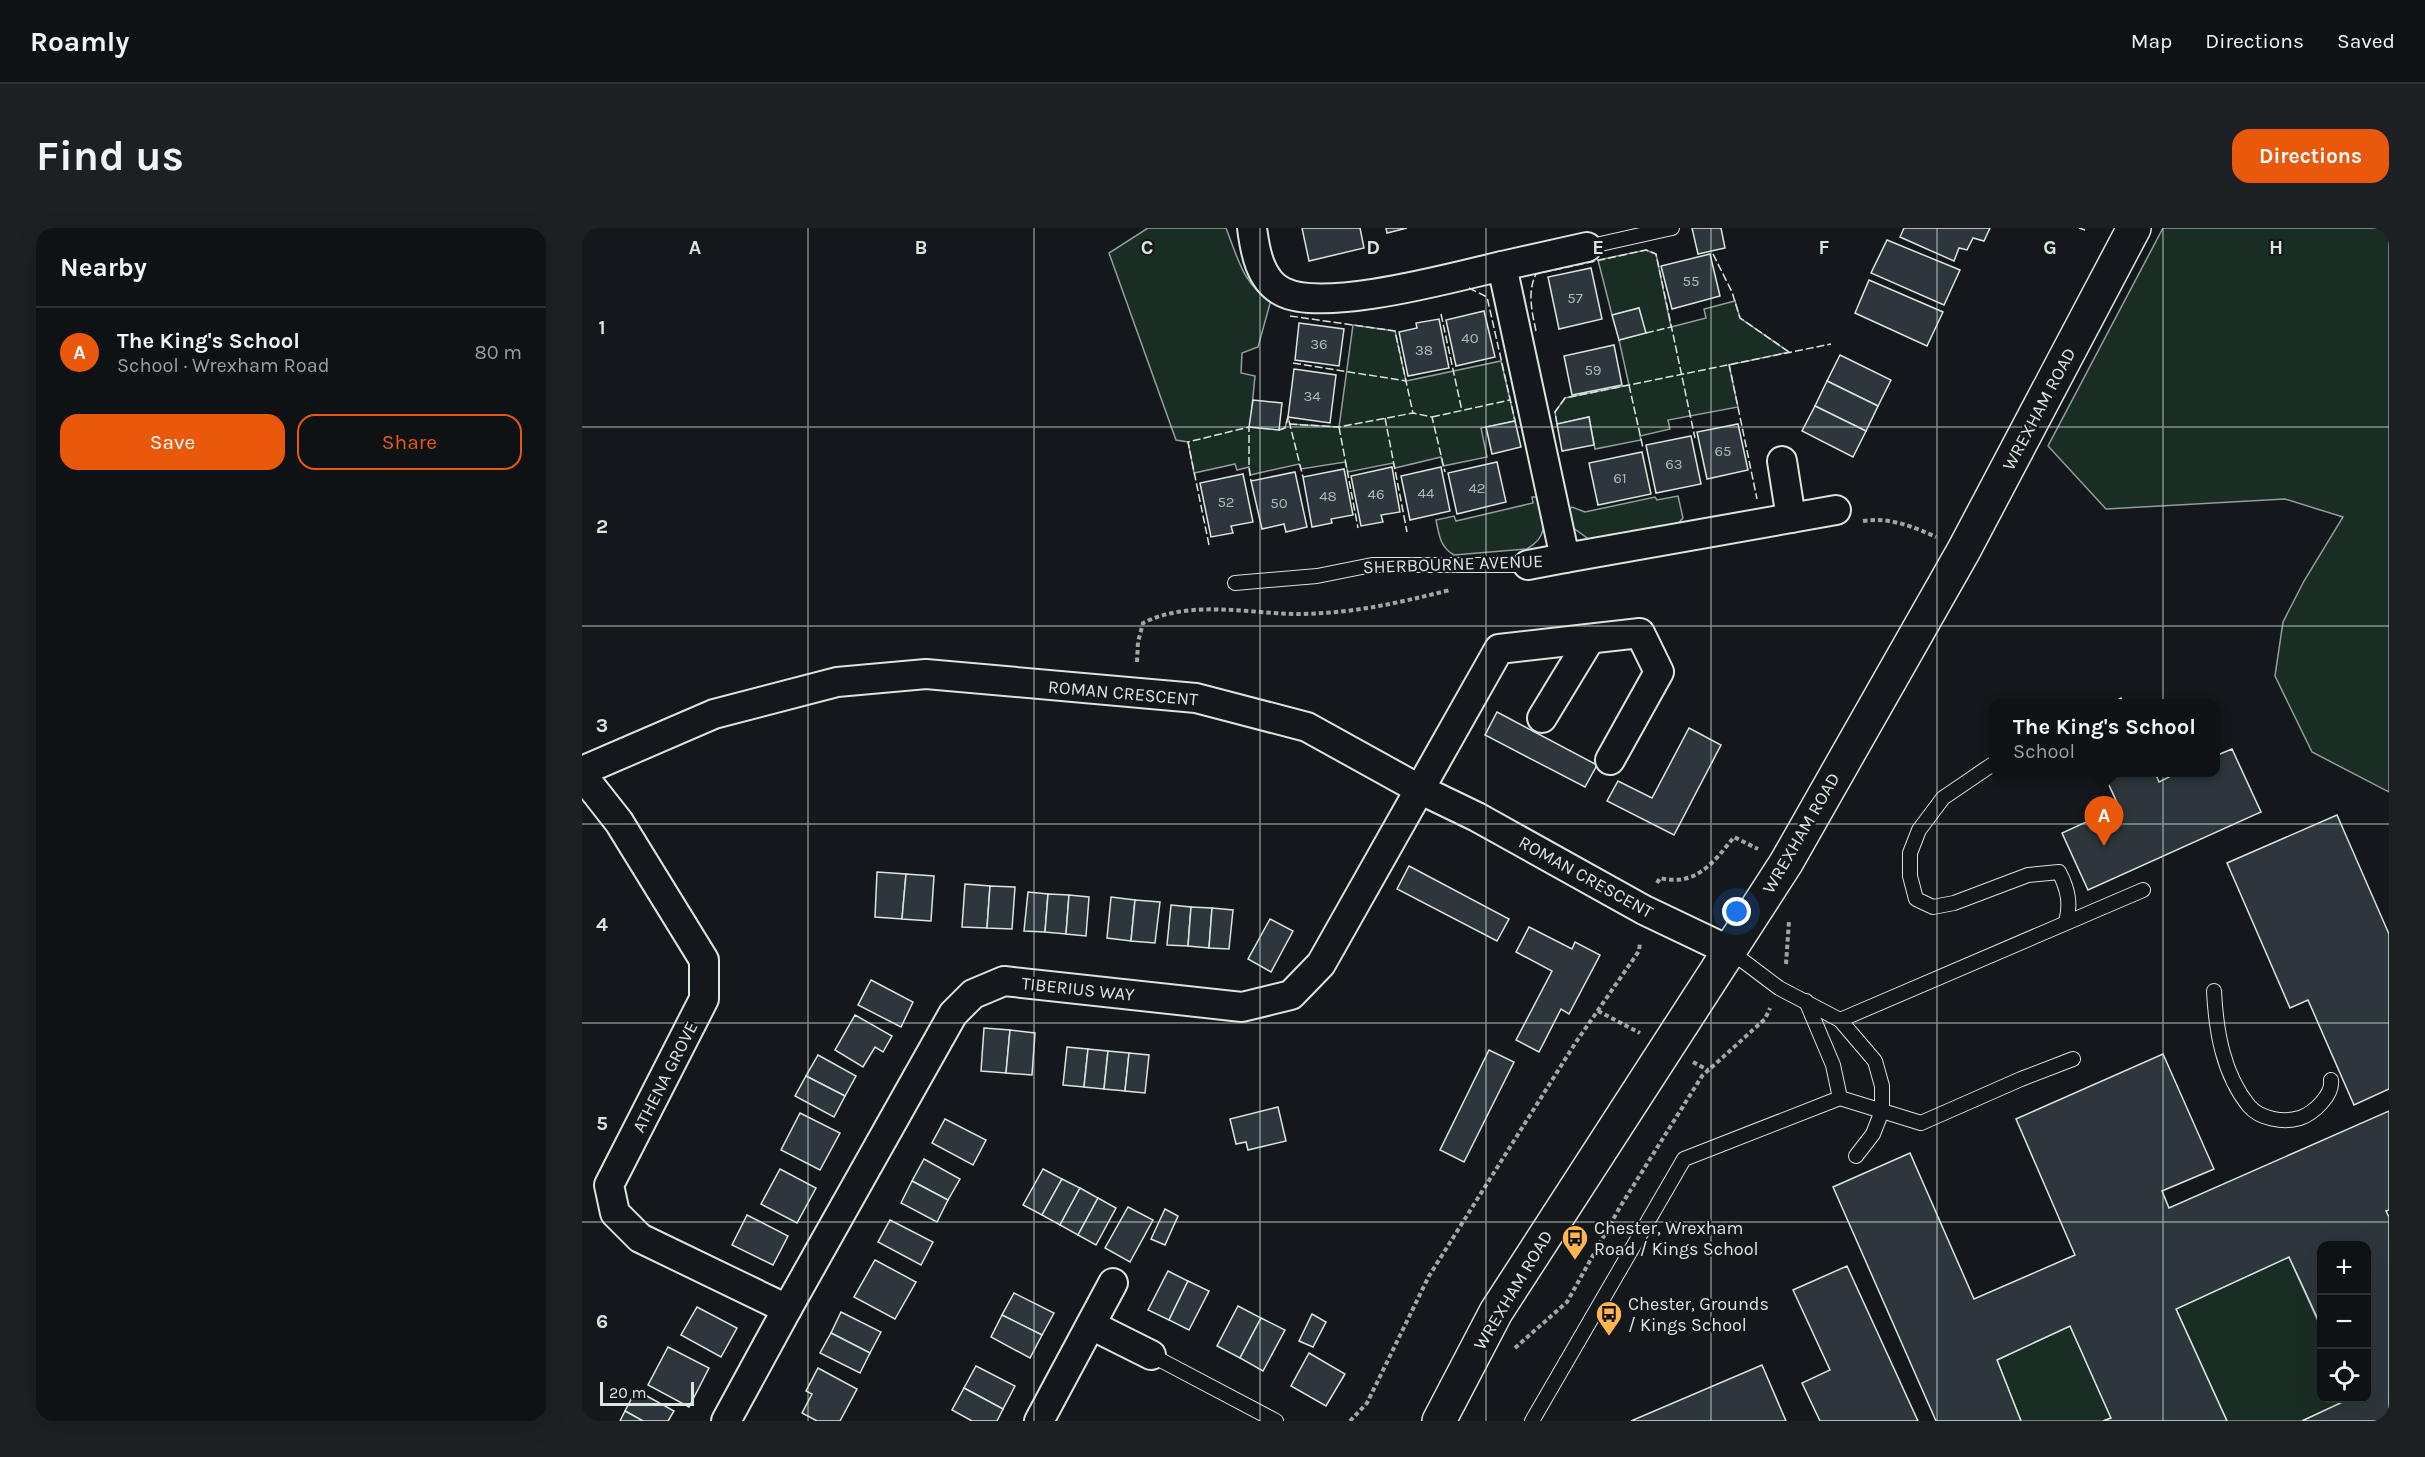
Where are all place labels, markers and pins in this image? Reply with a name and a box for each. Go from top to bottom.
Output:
pin: A [2084,796,2123,846]
place label: Chester, Wrexham Road / Kings School [1594,1217,1759,1260]
bus stop icon: Chester, Wrexham Road / Kings School [1560,1223,1590,1261]
place label: Chester, Grounds / Kings School [1628,1293,1769,1336]
bus stop icon: Chester, Grounds / Kings School [1594,1299,1624,1337]

